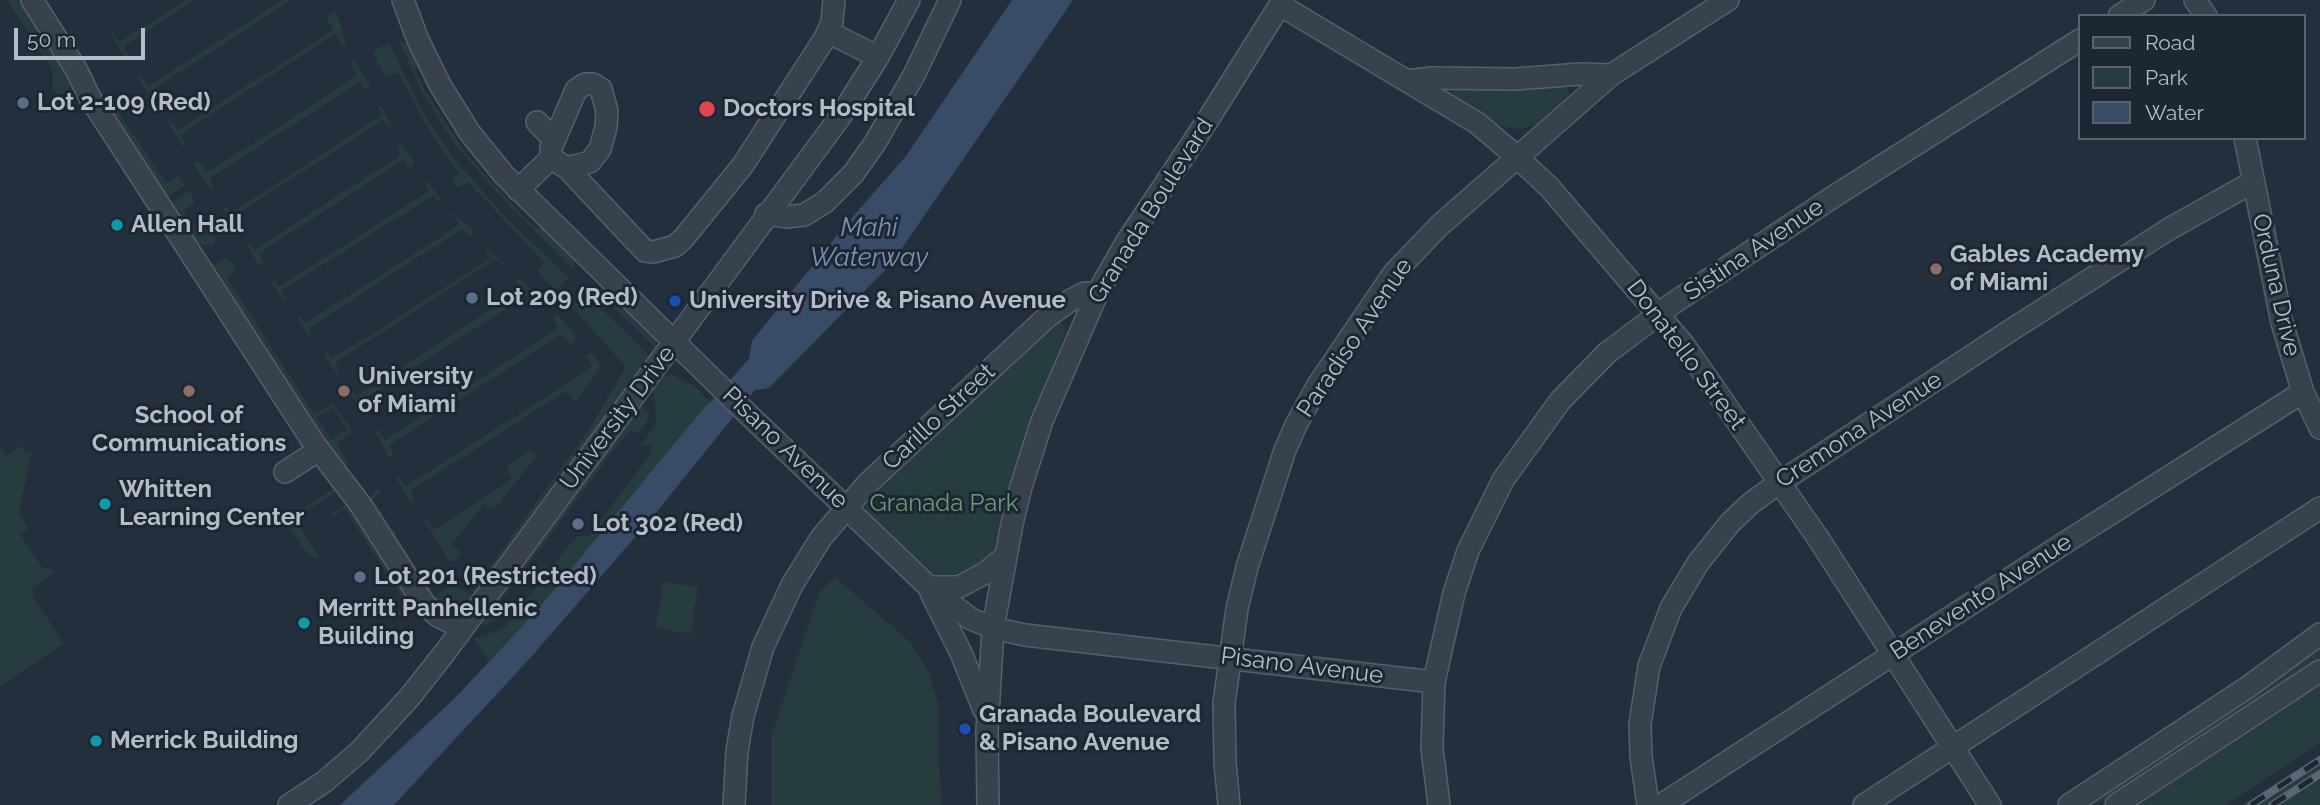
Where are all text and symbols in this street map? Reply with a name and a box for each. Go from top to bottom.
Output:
scale bar [18,14,149,58]
legend [2078,14,2306,140]
text: 50 m [27,27,76,52]
text: Road [2145,30,2195,55]
text: Park [2145,65,2188,90]
place label: Lot 2-109 (Red) [37,89,211,117]
marker: Lot 2-109 (Red) [15,95,31,111]
place label: Doctors Hospital [723,95,915,123]
marker: Doctors Hospital [697,99,717,119]
text: Water [2145,100,2204,125]
street label: Granada Boulevard [1082,113,1220,309]
street label: Sistina Avenue [1679,193,1829,307]
place label: Allen Hall [131,211,244,239]
street label: Orduna Drive [2246,211,2306,359]
water label: Mahi Waterway [810,212,928,274]
marker: Allen Hall [109,217,125,233]
place label: Gables Academy of Miami [1950,241,2144,297]
street label: Paradiso Avenue [1291,253,1419,423]
marker: Gables Academy of Miami [1928,261,1944,277]
street label: Donatello Street [1620,274,1752,436]
place label: Lot 209 (Red) [486,284,638,312]
place label: University Drive & Pisano Avenue [689,287,1066,315]
marker: Lot 209 (Red) [464,290,480,306]
marker: University Drive & Pisano Avenue [667,293,683,309]
street label: University Drive [554,340,682,496]
street label: Carillo Street [877,358,1001,476]
place label: University of Miami [358,363,473,419]
street label: Cremona Avenue [1771,366,1947,494]
street label: Pisano Avenue [716,381,854,515]
marker: School of Communications [181,383,197,399]
marker: University of Miami [336,383,352,399]
place label: School of Communications [92,402,286,458]
place label: Whitten Learning Center [119,476,304,532]
park label: Granada Park [870,490,1018,518]
marker: Whitten Learning Center [97,496,113,512]
place label: Lot 302 (Red) [592,510,743,538]
marker: Lot 302 (Red) [570,516,586,532]
street label: Benevento Avenue [1885,528,2077,666]
place label: Lot 201 (Restricted) [374,563,597,591]
marker: Lot 201 (Restricted) [352,569,368,585]
place label: Merritt Panhellenic Building [318,595,537,651]
marker: Merritt Panhellenic Building [296,615,312,631]
street label: Pisano Avenue [1219,642,1385,690]
place label: Granada Boulevard & Pisano Avenue [979,701,1201,757]
marker: Granada Boulevard & Pisano Avenue [957,721,973,737]
place label: Merrick Building [110,727,298,755]
marker: Merrick Building [88,733,104,749]

